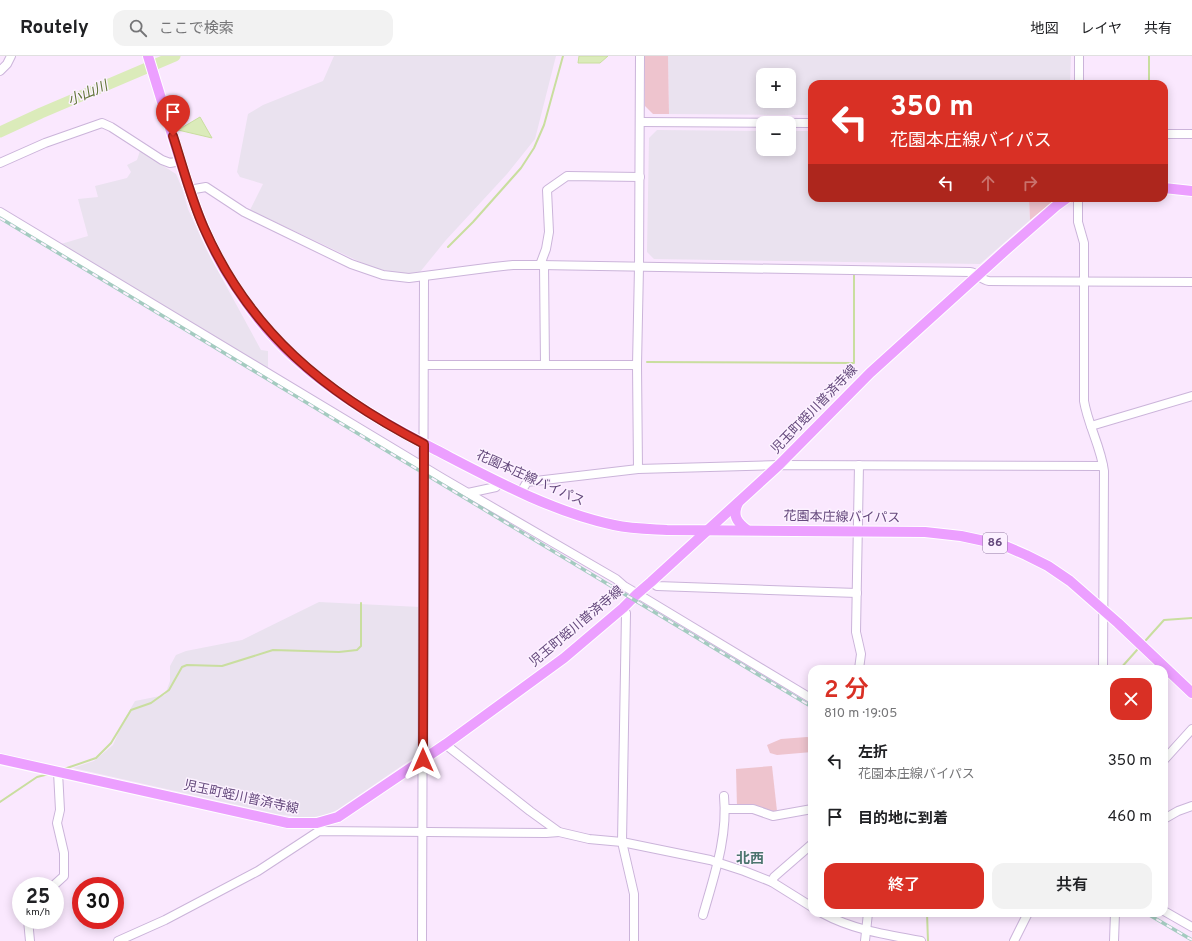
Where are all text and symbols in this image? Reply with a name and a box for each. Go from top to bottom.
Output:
search box [113,10,393,46]
text: Routely [20,16,89,40]
icon: search [127,17,149,39]
text: ここで検索 [159,20,234,39]
text: 地図 [1030,21,1058,38]
text: レイヤ [1080,21,1122,38]
text: 共有 [1144,21,1172,38]
map controls [756,68,796,156]
button: + [756,68,796,108]
water label: 小山川 [65,77,112,110]
text: 350 m [890,90,974,126]
pin [156,95,190,136]
icon: left [824,96,876,148]
icon: arrive [162,101,184,123]
button: − [756,116,796,156]
text: 花園本庄線バイパス [890,130,1052,153]
icon: left [935,172,957,194]
icon: ahead [977,172,999,194]
icon: right [1019,172,1041,194]
street label: 児玉町蛭川普済寺線 [768,362,861,458]
street label: 花園本庄線バイパス [473,447,587,510]
street label: 花園本庄線バイパス [783,508,901,527]
road number: 86 [983,533,1007,553]
street label: 児玉町蛭川普済寺線 [526,582,627,671]
text: 2 分 [824,676,869,706]
button: close [1110,678,1152,720]
text: 810 m · 19:05 [824,706,897,722]
position arrow [402,739,444,781]
text: 左折 [858,744,888,763]
icon: left [824,750,846,772]
text: 350 m [1108,752,1152,771]
text: 花園本庄線バイパス [858,767,975,783]
street label: 児玉町蛭川普済寺線 [182,777,300,818]
icon: arrive [824,806,846,828]
text: 460 m [1108,808,1152,827]
text: 目的地に到着 [858,810,948,829]
district label: 北西 [736,851,764,868]
button: 終了 [824,863,984,909]
button: 共有 [992,863,1152,909]
speed limit sign: 30 [72,877,124,929]
text: 25 [26,885,50,911]
text: km/h [26,906,50,919]

